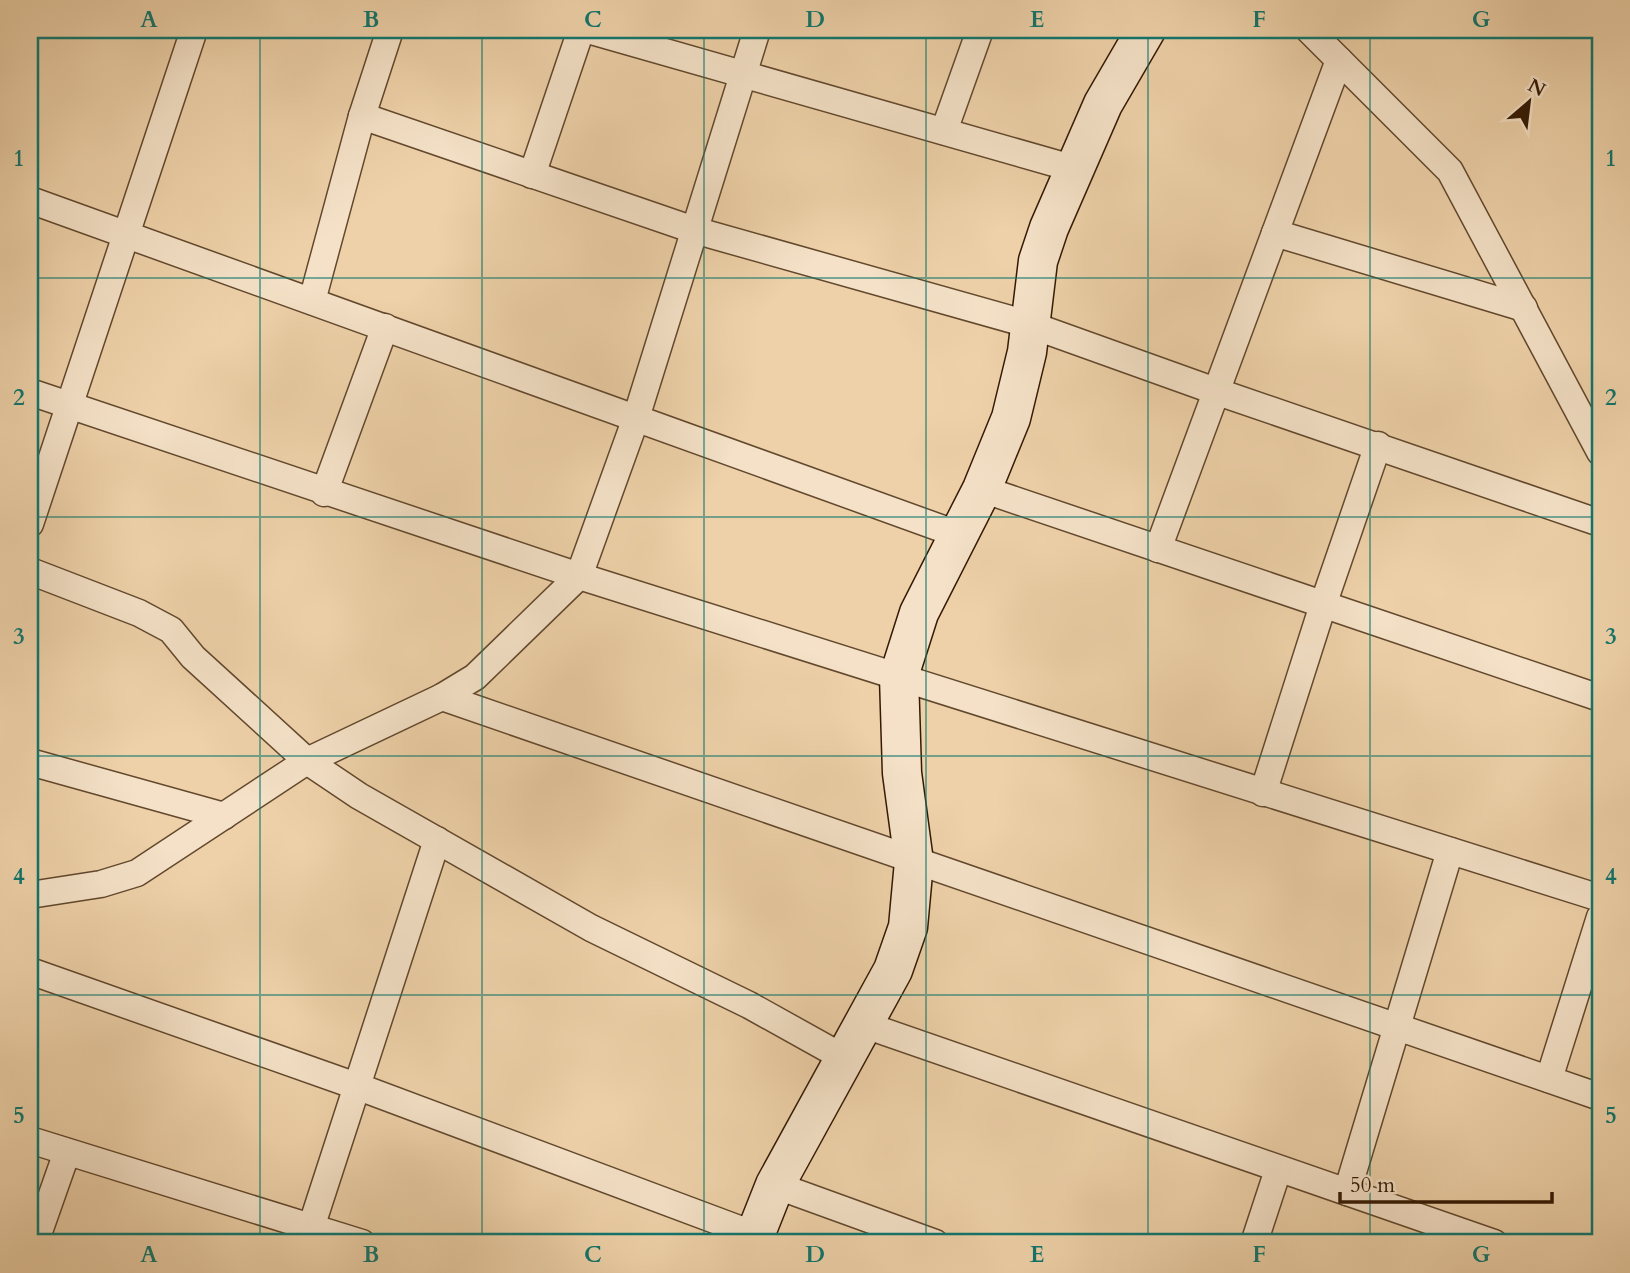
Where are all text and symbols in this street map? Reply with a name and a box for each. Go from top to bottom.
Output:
text: A [140,4,158,35]
text: B [363,4,379,35]
text: C [584,4,602,35]
text: D [805,4,825,35]
text: E [1030,4,1044,35]
text: F [1252,4,1266,35]
text: G [1472,4,1491,35]
north arrow [1494,66,1564,136]
text: N [1523,73,1550,103]
text: 1 [13,143,25,174]
text: 1 [1605,143,1617,174]
text: 2 [13,382,25,413]
text: 2 [1605,382,1617,413]
text: 3 [13,621,25,652]
text: 3 [1605,621,1617,652]
text: 4 [13,861,25,892]
text: 4 [1605,861,1617,892]
text: 5 [13,1100,25,1131]
text: 5 [1605,1100,1617,1131]
scale bar [1340,1161,1551,1205]
text: 50 m [1350,1171,1395,1200]
text: A [140,1239,158,1270]
text: B [363,1239,379,1270]
text: C [584,1239,602,1270]
text: D [805,1239,825,1270]
text: E [1030,1239,1044,1270]
text: F [1252,1239,1266,1270]
text: G [1472,1239,1491,1270]

